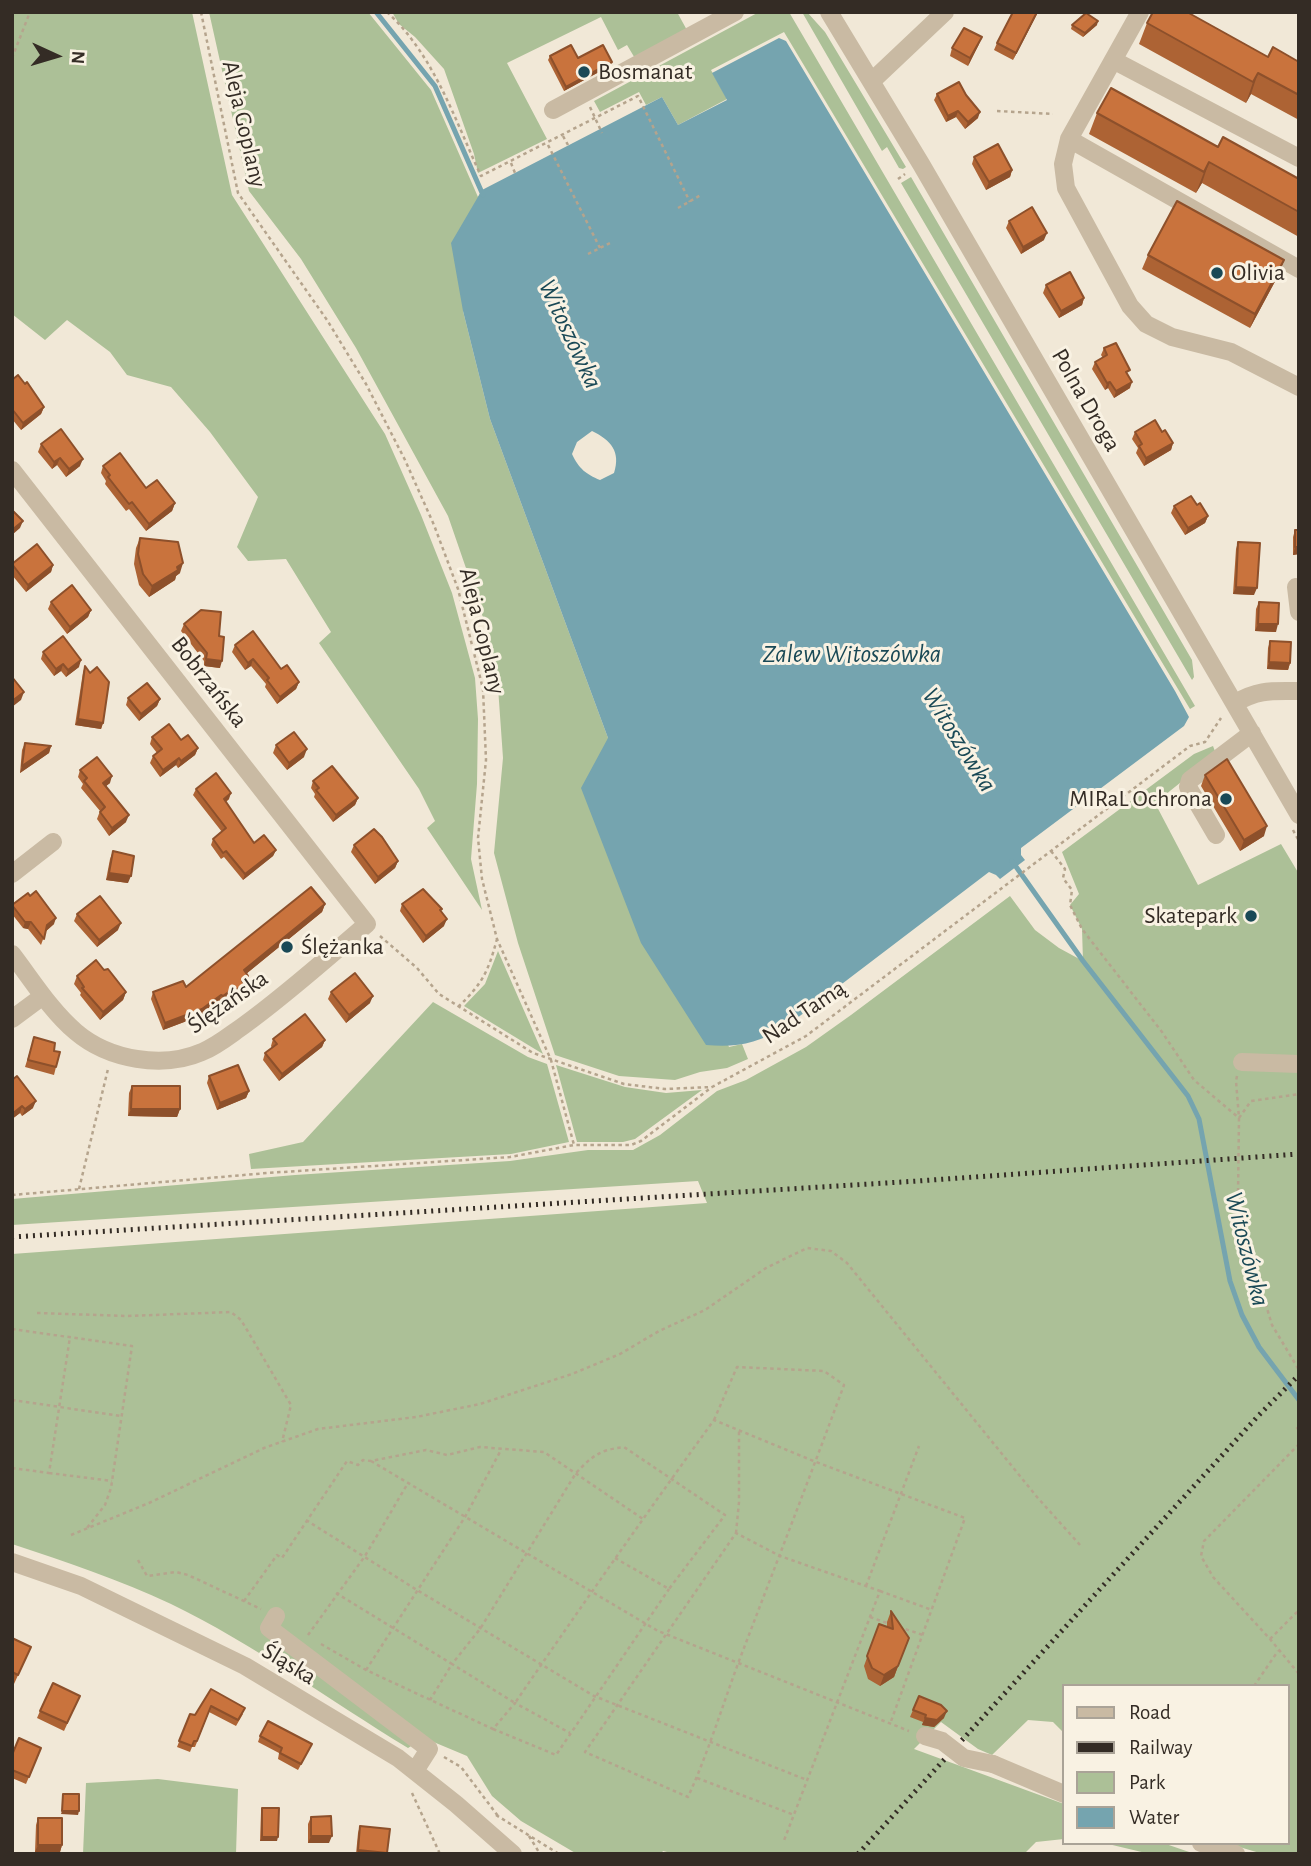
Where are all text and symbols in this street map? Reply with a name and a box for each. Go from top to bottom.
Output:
north arrow [21,21,91,91]
text: N [68,50,87,65]
street label: Aleja Goplany [215,58,273,190]
place label: Bosmanat [598,58,692,86]
marker: Bosmanat [576,64,592,80]
place label: Olivia [1231,259,1285,287]
marker: Olivia [1209,265,1225,281]
water label: Witoszówka [531,274,609,394]
street label: Polna Droga [1045,343,1127,457]
street label: Aleja Goplany [452,565,512,697]
street label: Bobrzańska [164,631,254,733]
water label: Zalew Witoszówka [763,638,941,670]
water label: Witoszówka [915,682,1003,798]
place label: MIRaL Ochrona [1069,785,1212,813]
marker: MIRaL Ochrona [1218,791,1234,807]
place label: Skatepark [1144,902,1237,930]
marker: Skatepark [1243,908,1259,924]
place label: Ślężanka [301,933,384,961]
marker: Ślężanka [279,939,295,955]
street label: Ślężańska [182,964,274,1040]
street label: Nad Tamą [757,974,851,1050]
water label: Witoszówka [1218,1189,1276,1309]
street label: Śląska [256,1637,322,1691]
legend [1062,1684,1290,1845]
text: Road [1129,1702,1171,1723]
text: Railway [1129,1737,1192,1758]
text: Park [1129,1772,1165,1793]
text: Water [1129,1807,1179,1828]

